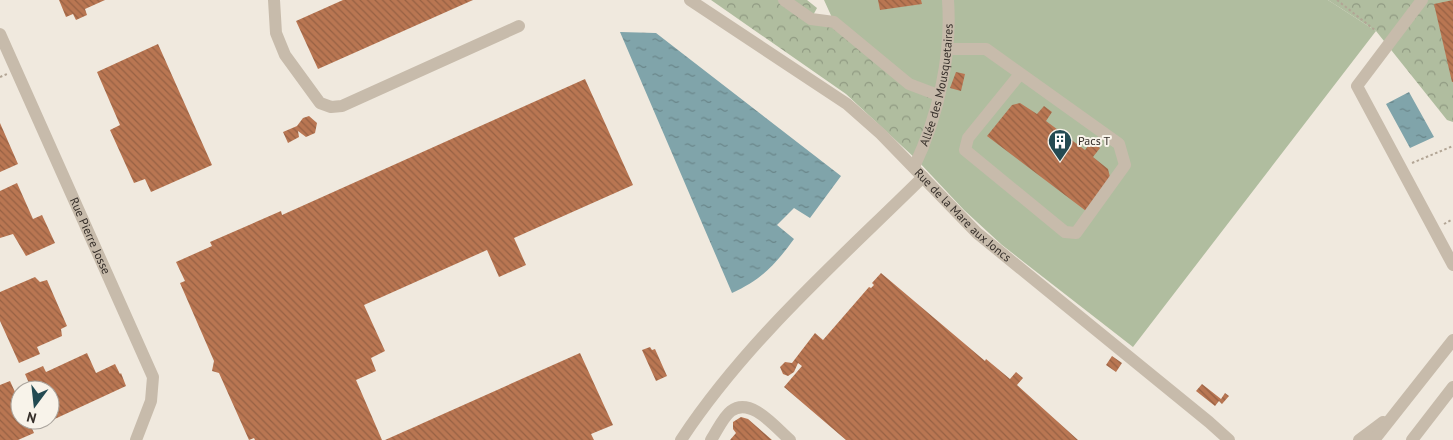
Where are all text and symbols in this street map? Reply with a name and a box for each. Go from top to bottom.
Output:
street label: Allée des Mousquetaires [916,23,956,148]
building icon: Pacs T [1047,128,1073,162]
place label: Pacs T [1078,133,1111,148]
street label: Rue de la Mare aux Joncs [911,165,1014,265]
street label: Rue Pierre Josse [67,195,114,276]
north arrow [10,380,60,430]
text: N [25,408,38,427]

